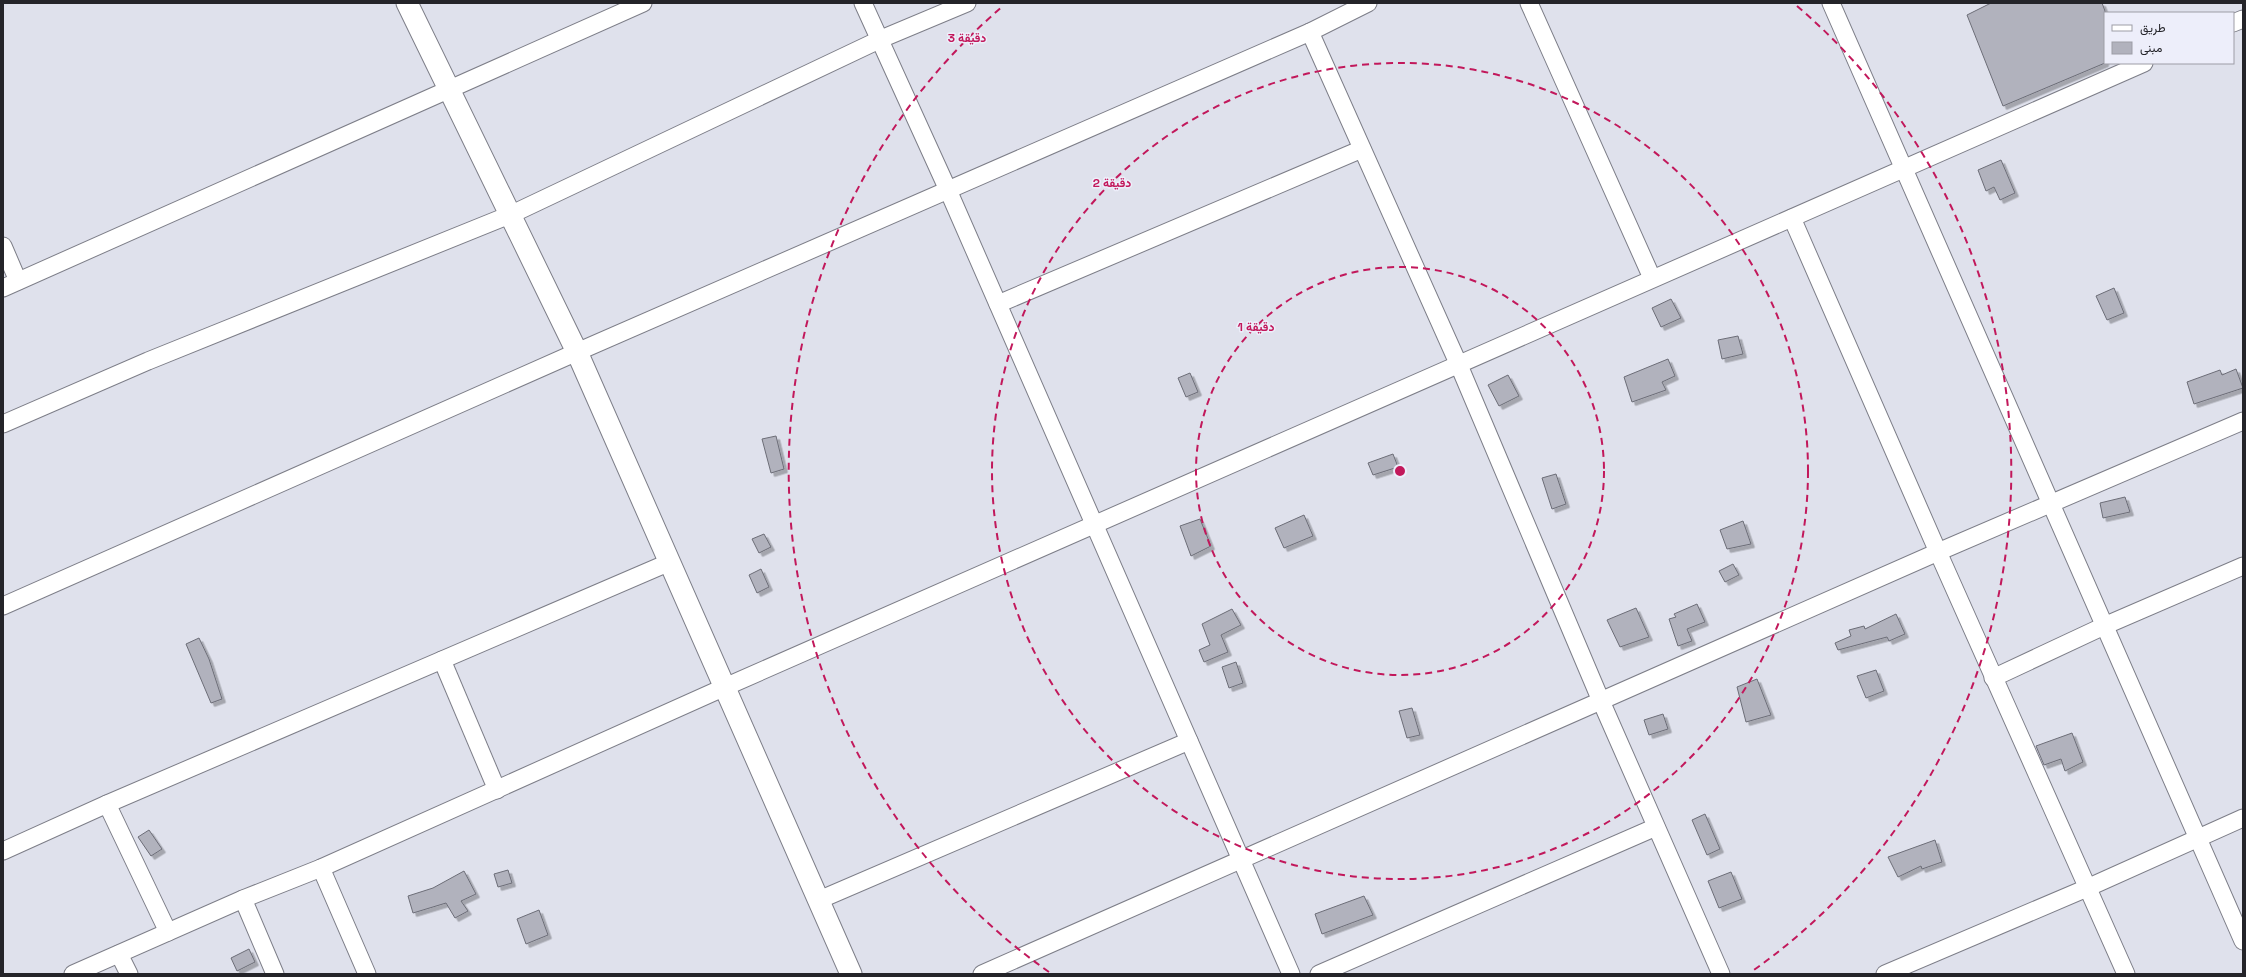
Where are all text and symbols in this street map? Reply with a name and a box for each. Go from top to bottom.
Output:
legend [2104,12,2234,64]
text: طريق [2140,20,2166,36]
text: 3 دقيقة [948,30,986,46]
text: مبنى [2140,40,2162,56]
text: 2 دقيقة [1093,175,1131,191]
text: 1 دقيقة [1238,319,1274,335]
centre of rings [1393,464,1407,478]

